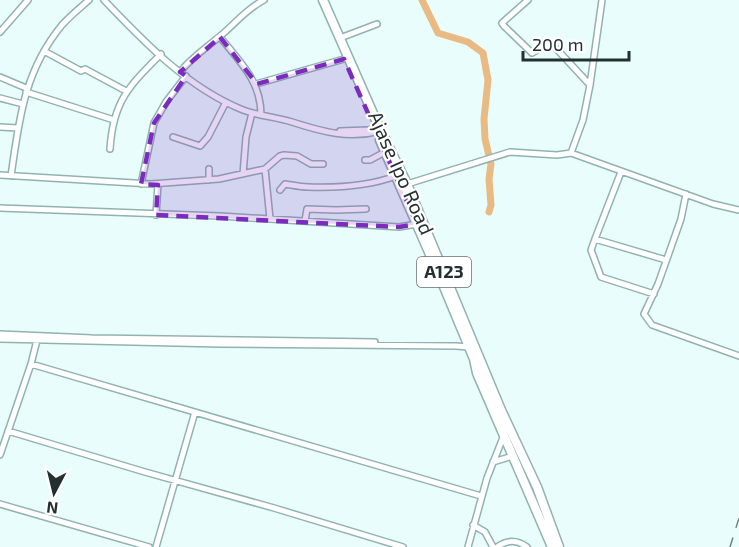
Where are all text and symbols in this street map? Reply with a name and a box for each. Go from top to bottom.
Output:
scale bar [523,24,630,62]
text: 200 m [532,33,584,55]
street label: Ajase Ipo Road [364,107,440,238]
road number: A123 [417,257,471,287]
north arrow [24,463,84,523]
text: N [45,498,59,519]

